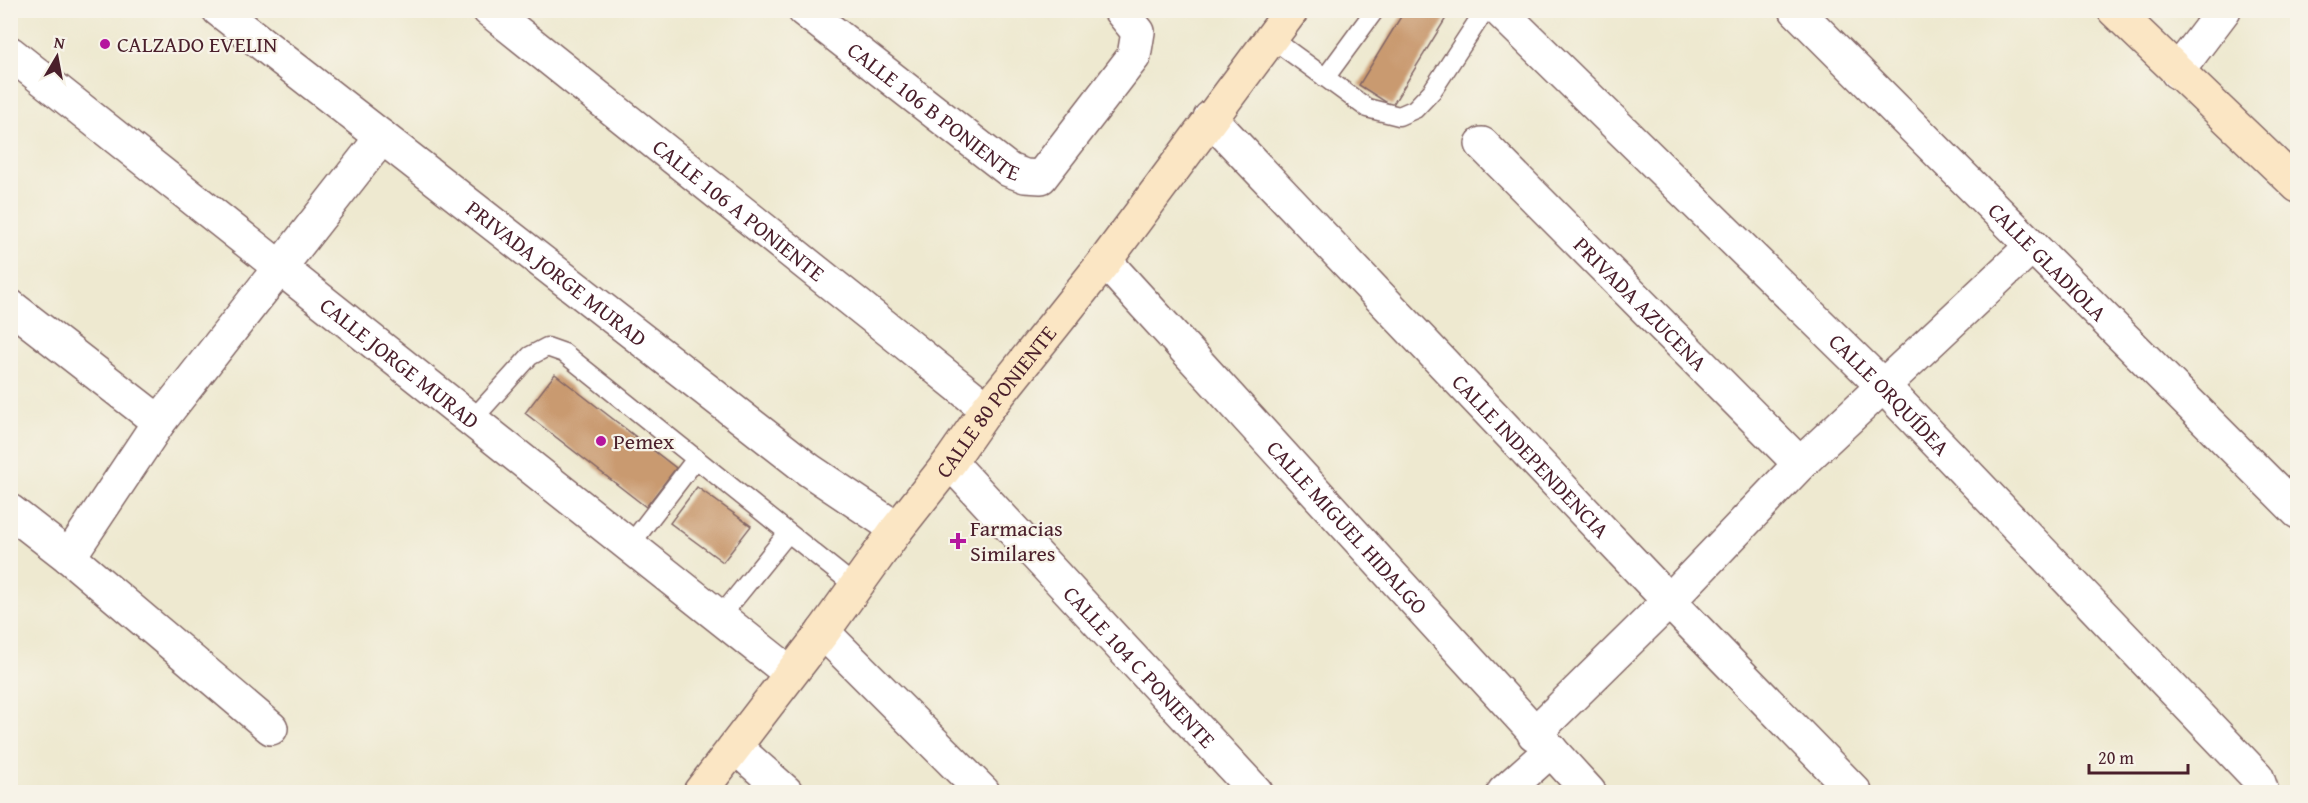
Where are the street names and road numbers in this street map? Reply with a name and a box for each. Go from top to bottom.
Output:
street label: CALLE 106 B PONIENTE [841,34,1025,189]
street label: CALLE 106 A PONIENTE [646,131,832,289]
street label: PRIVADA JORGE MURAD [459,192,654,354]
street label: CALLE GLADIOLA [1981,195,2115,329]
street label: PRIVADA AZUCENA [1566,229,1715,379]
street label: CALLE JORGE MURAD [313,289,487,436]
street label: CALLE 80 PONIENTE [928,318,1064,484]
street label: CALLE ORQUÍDEA [1822,326,1958,463]
street label: CALLE INDEPENDENCIA [1445,366,1618,546]
street label: CALLE MIGUEL HIDALGO [1260,433,1435,621]
street label: CALLE 104 C PONIENTE [1056,578,1223,755]

